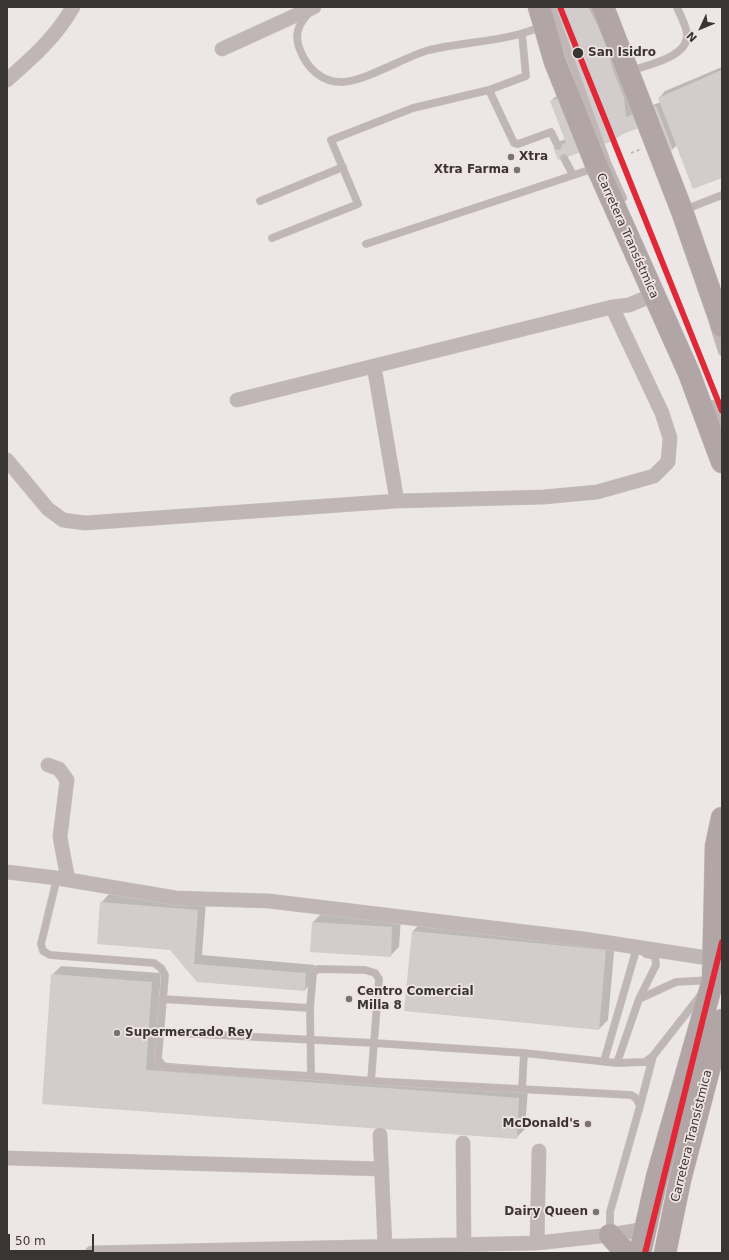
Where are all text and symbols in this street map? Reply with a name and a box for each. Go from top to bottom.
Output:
north arrow [681,8,721,48]
text: N [684,29,700,45]
marker: San Isidro [571,46,585,60]
place label: San Isidro [588,46,656,60]
place label: Xtra [519,150,548,164]
marker: Xtra [506,152,516,162]
place label: Xtra Farma [434,163,509,177]
marker: Xtra Farma [512,165,522,175]
street label: Carretera Transístmica [593,171,661,301]
place label: Centro Comercial Milla 8 [357,985,474,1013]
marker: Centro Comercial Milla 8 [344,994,354,1004]
place label: Supermercado Rey [125,1026,253,1040]
marker: Supermercado Rey [112,1028,122,1038]
street label: Carretera Transístmica [669,1068,715,1204]
place label: McDonald's [503,1117,580,1131]
marker: McDonald's [583,1119,593,1129]
place label: Dairy Queen [504,1205,588,1219]
marker: Dairy Queen [591,1207,601,1217]
scale bar [10,1226,96,1252]
text: 50 m [15,1234,46,1248]

